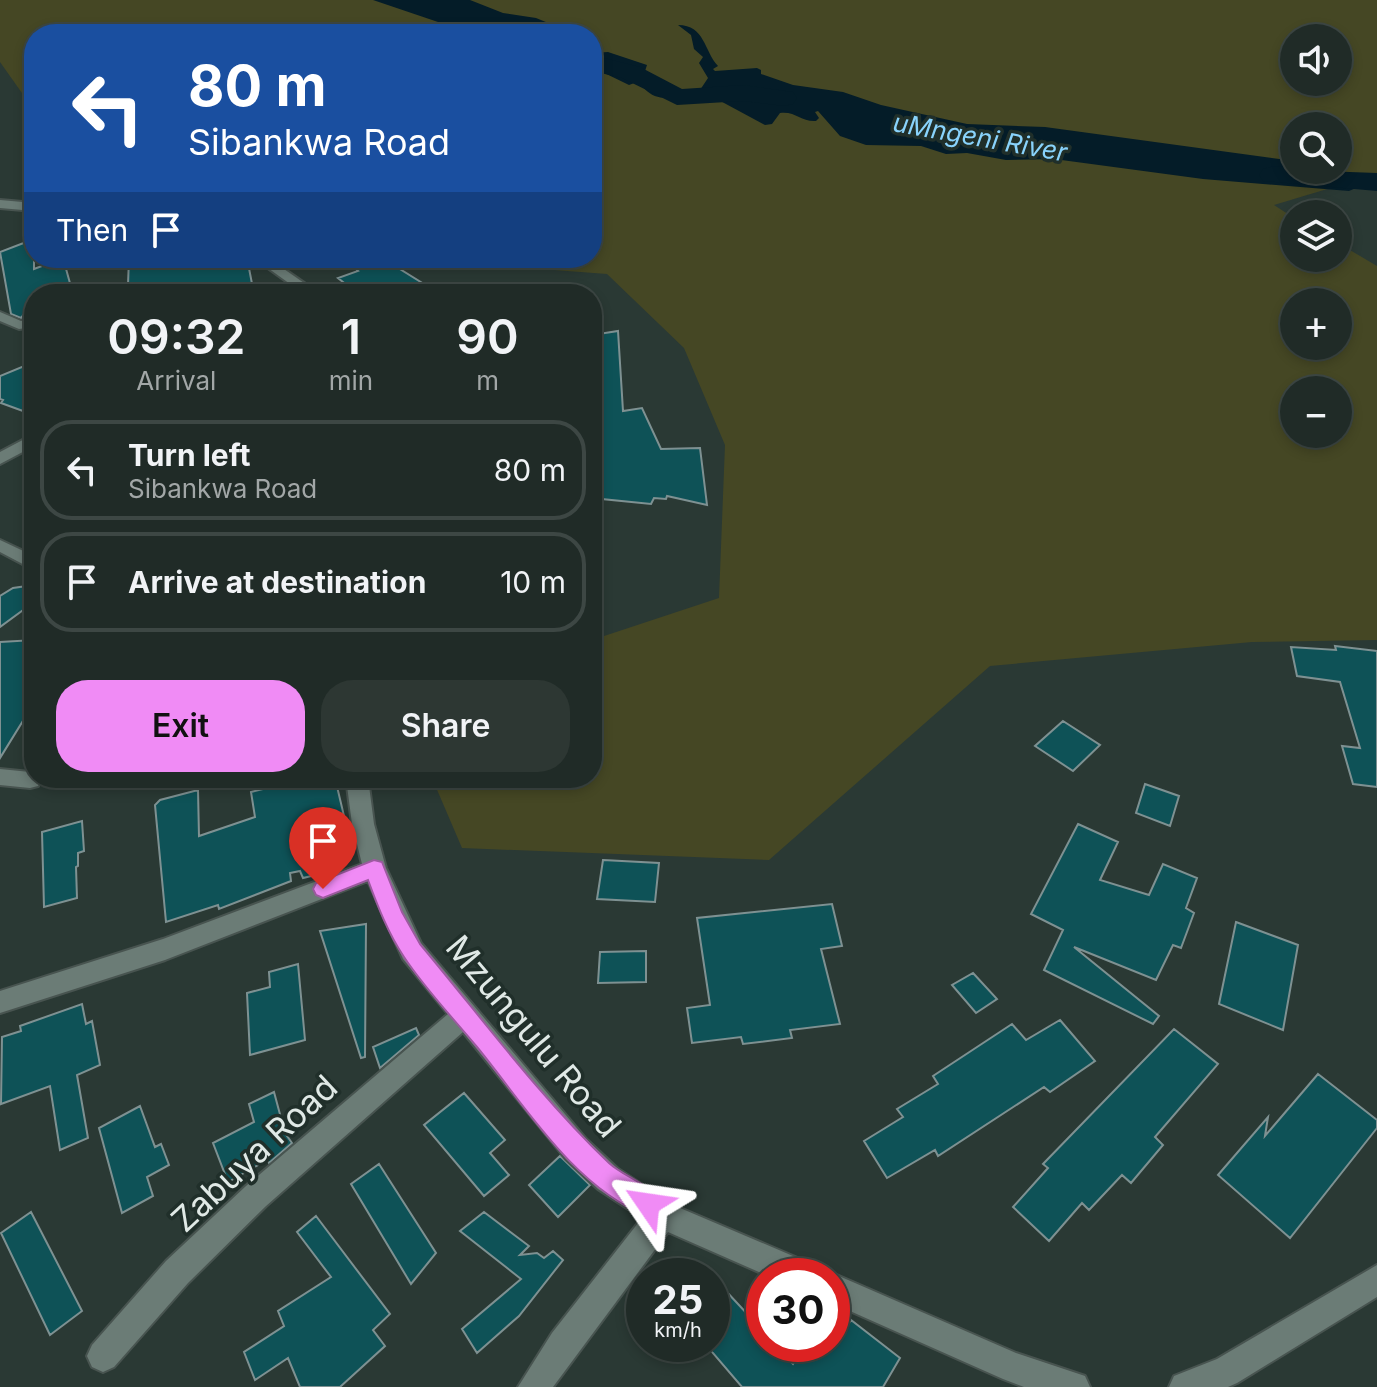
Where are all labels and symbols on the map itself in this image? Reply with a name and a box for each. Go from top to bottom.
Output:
water label: uMngeni River [891,106,1071,168]
pin [289,807,357,889]
street label: Mzungulu Road [438,927,630,1145]
street label: Zabuya Road [163,1066,345,1240]
position arrow [606,1162,690,1246]
speed limit sign: 30 [746,1258,850,1362]

